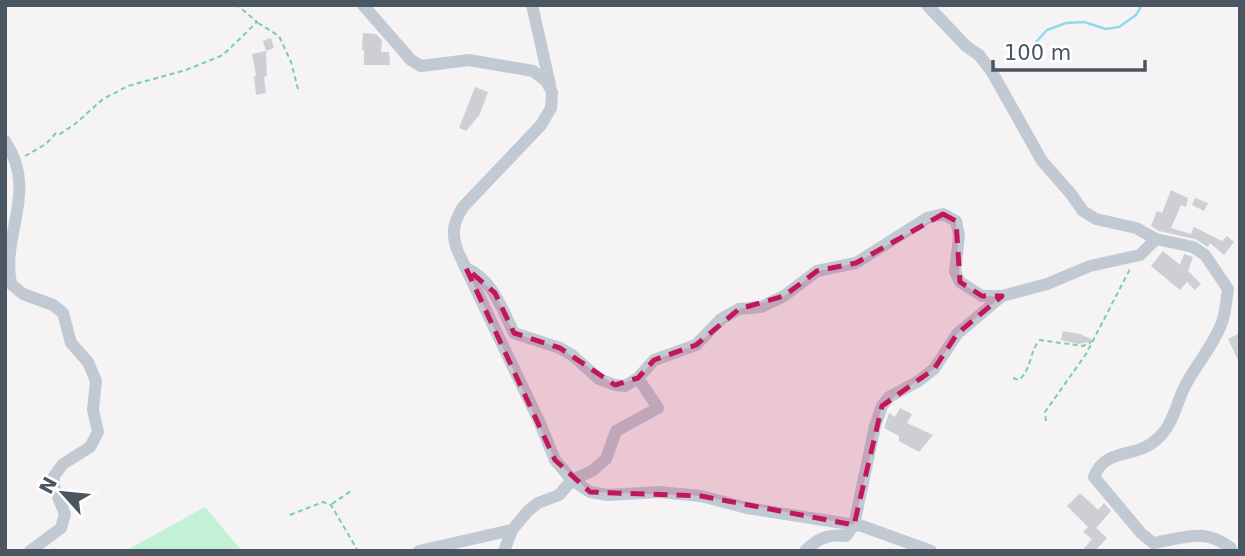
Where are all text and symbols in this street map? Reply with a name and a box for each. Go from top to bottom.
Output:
scale bar [993,28,1145,72]
text: 100 m [1004,41,1071,65]
north arrow [28,458,98,528]
text: N [34,473,61,497]

